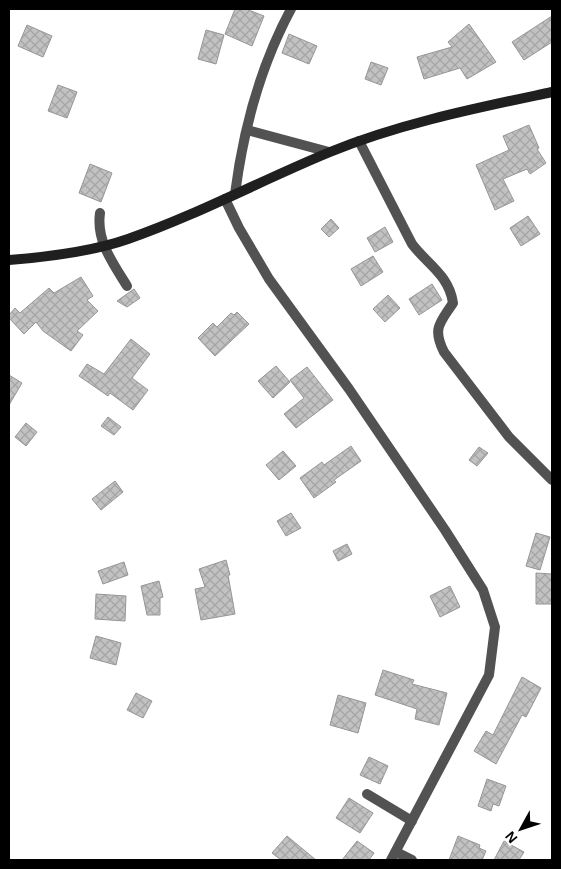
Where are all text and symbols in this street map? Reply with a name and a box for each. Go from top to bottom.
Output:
north arrow [496,804,546,854]
text: N [502,828,520,846]

